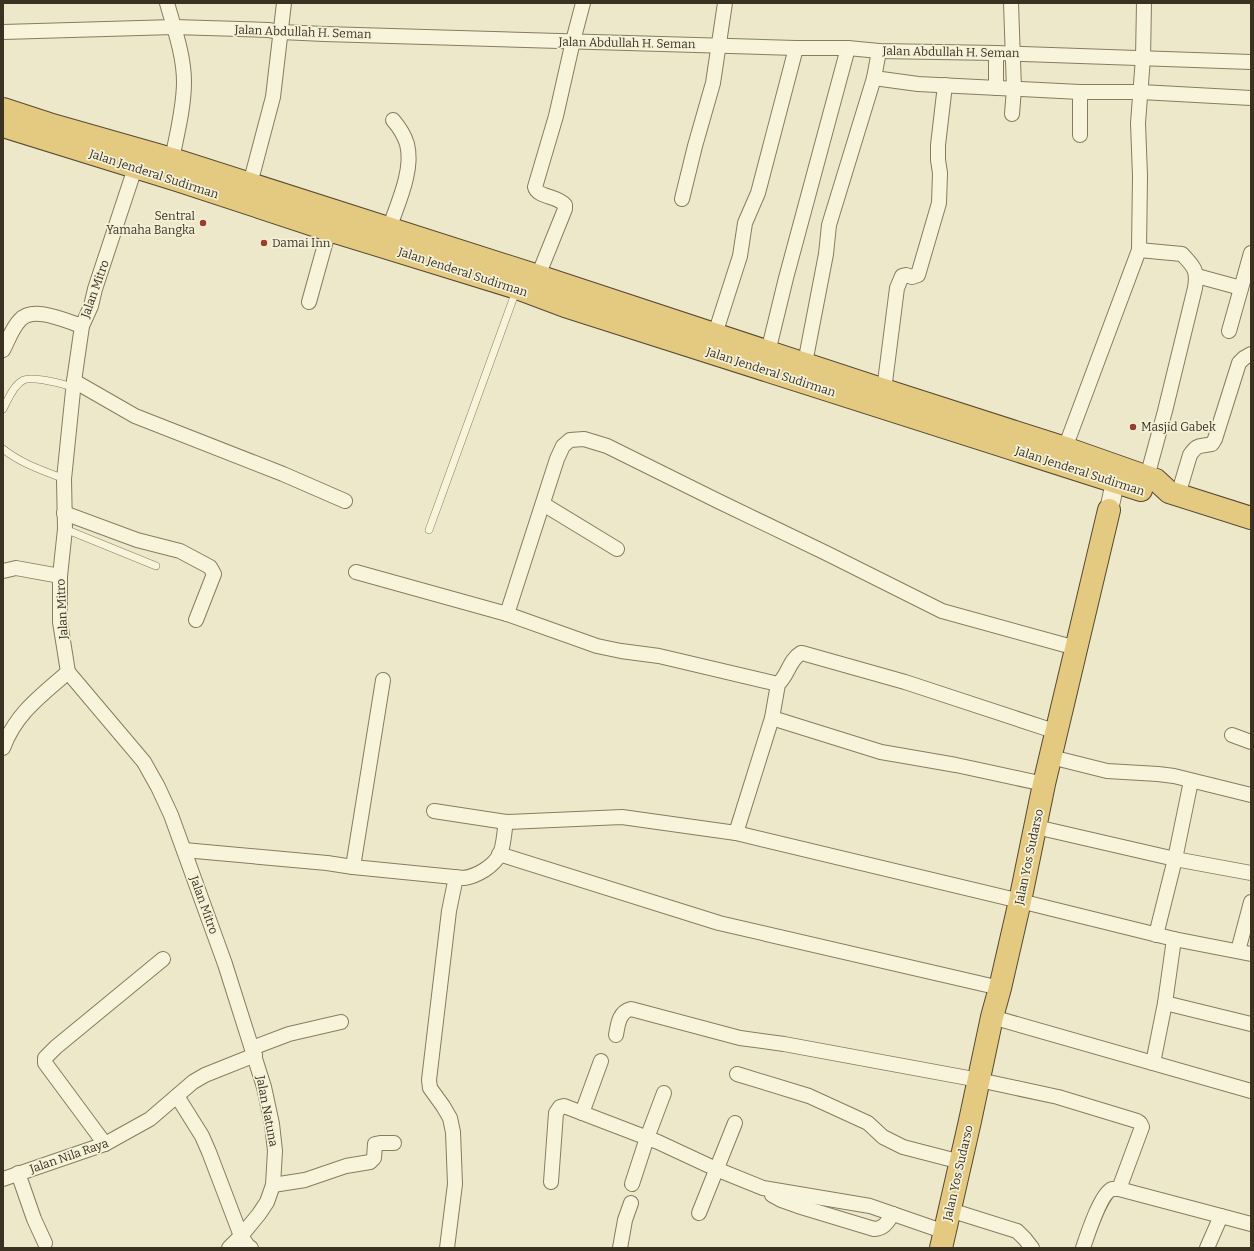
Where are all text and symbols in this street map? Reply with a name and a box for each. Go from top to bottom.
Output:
street label: Jalan Abdullah H. Seman [233,23,372,41]
street label: Jalan Abdullah H. Seman [557,35,696,51]
street label: Jalan Abdullah H. Seman [881,44,1020,60]
street label: Jalan Jenderal Sudirman [87,146,221,202]
place label: Sentral Yamaha Bangka [106,209,196,237]
marker: Sentral Yamaha Bangka [198,218,208,228]
place label: Damai Inn [272,236,331,250]
marker: Damai Inn [259,238,269,248]
street label: Jalan Jenderal Sudirman [396,244,530,300]
street label: Jalan Mitro [78,258,112,321]
street label: Jalan Jenderal Sudirman [704,344,838,400]
place label: Masjid Gabek [1141,420,1216,434]
marker: Masjid Gabek [1128,422,1138,432]
street label: Jalan Jenderal Sudirman [1013,443,1147,499]
street label: Jalan Mitro [53,578,71,641]
street label: Jalan Yos Sudarso [1012,808,1046,907]
street label: Jalan Mitro [187,873,221,936]
street label: Jalan Natuna [253,1073,281,1148]
street label: Jalan Yos Sudarso [940,1124,976,1223]
street label: Jalan Nila Raya [27,1136,110,1176]

